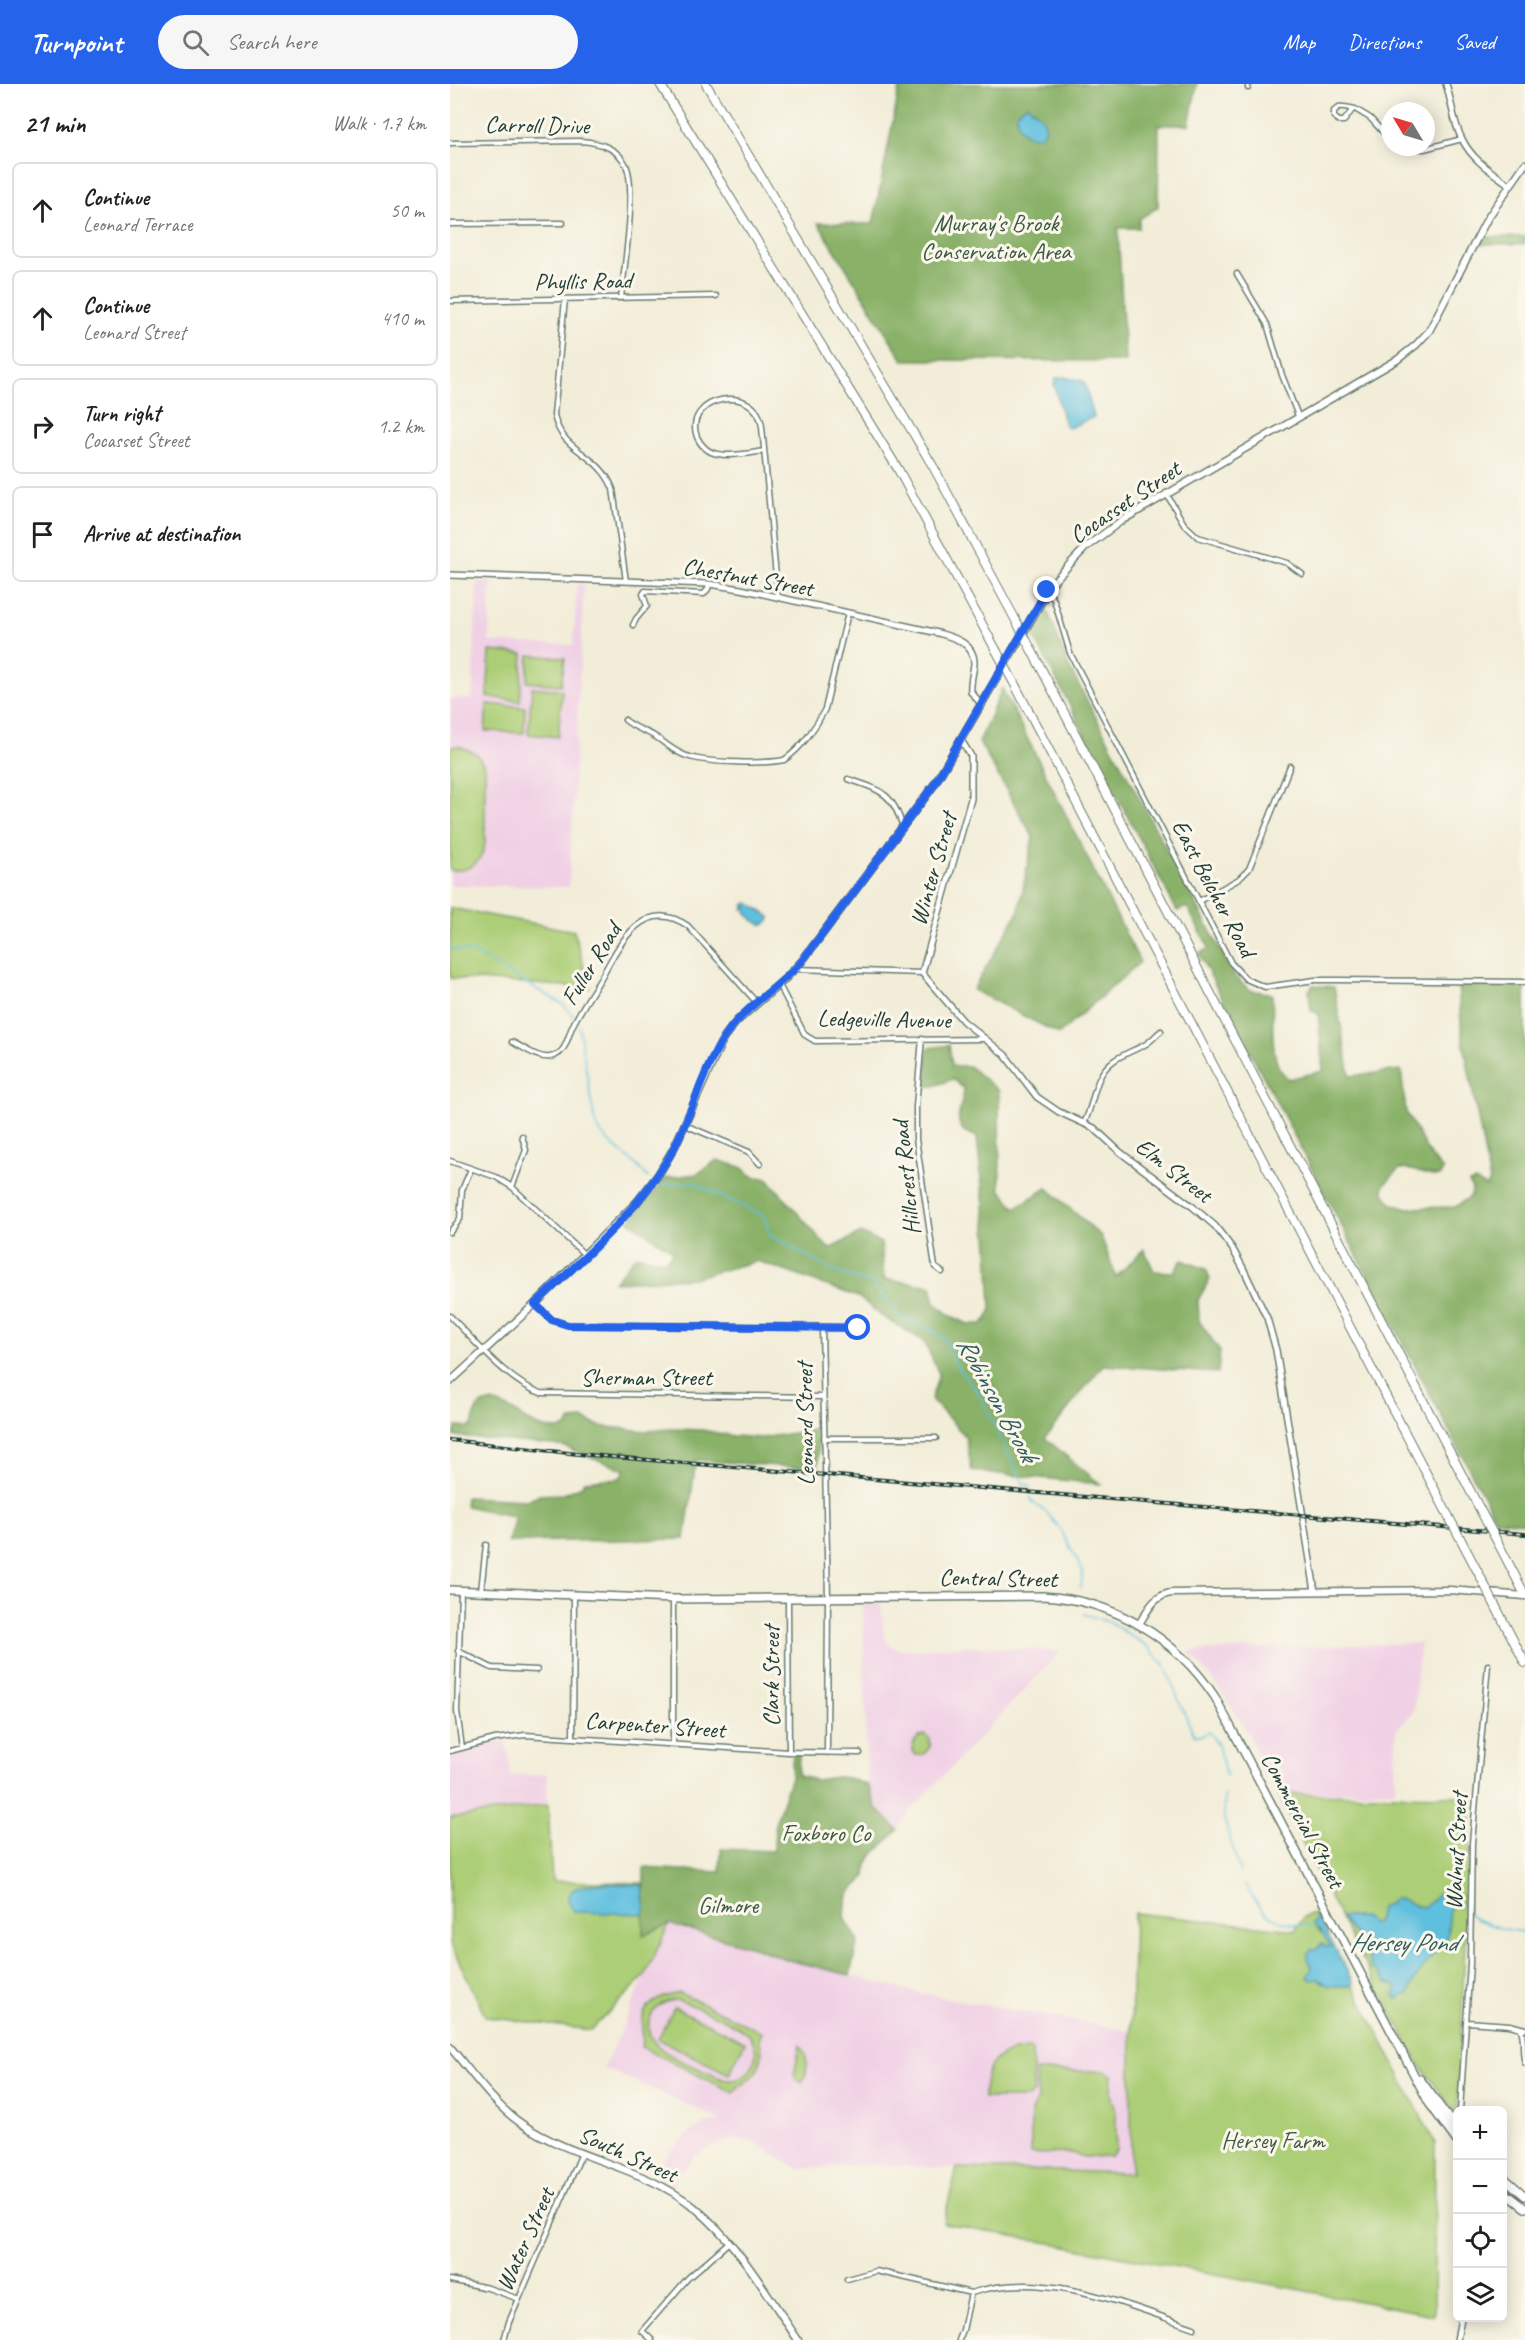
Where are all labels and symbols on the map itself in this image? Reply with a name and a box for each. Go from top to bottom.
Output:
north arrow [1381,102,1435,156]
street label: Carroll Drive [485,109,592,141]
park label: Murray's Brook Conservation Area [921,208,1072,266]
street label: Phyllis Road [534,265,636,297]
street label: Cocasset Street [1064,453,1188,550]
street label: Chestnut Street [681,551,817,604]
route end [1033,576,1059,602]
street label: Winter Street [903,806,964,929]
street label: East Belcher Road [1165,814,1264,965]
street label: Fuller Road [554,914,630,1011]
street label: Ledgeville Avenue [817,1003,953,1035]
street label: Hillcrest Road [885,1116,927,1237]
street label: Elm Street [1130,1131,1220,1210]
route start [844,1314,870,1340]
water label: Robinson Brook [949,1331,1047,1472]
street label: Leonard Street [789,1359,821,1486]
street label: Sherman Street [580,1362,714,1392]
street label: Central Street [939,1562,1059,1594]
street label: Clark Street [756,1622,786,1727]
street label: Carpenter Street [584,1705,728,1745]
street label: Commercial Street [1255,1747,1352,1895]
street label: Walnut Street [1438,1788,1474,1910]
park label: Foxboro Co [782,1818,872,1848]
park label: Gilmore [698,1890,760,1920]
water label: Hersey Pond [1349,1926,1464,1959]
street label: South Street [574,2119,684,2190]
park label: Hersey Farm [1221,2125,1326,2155]
street label: Water Street [489,2181,562,2295]

